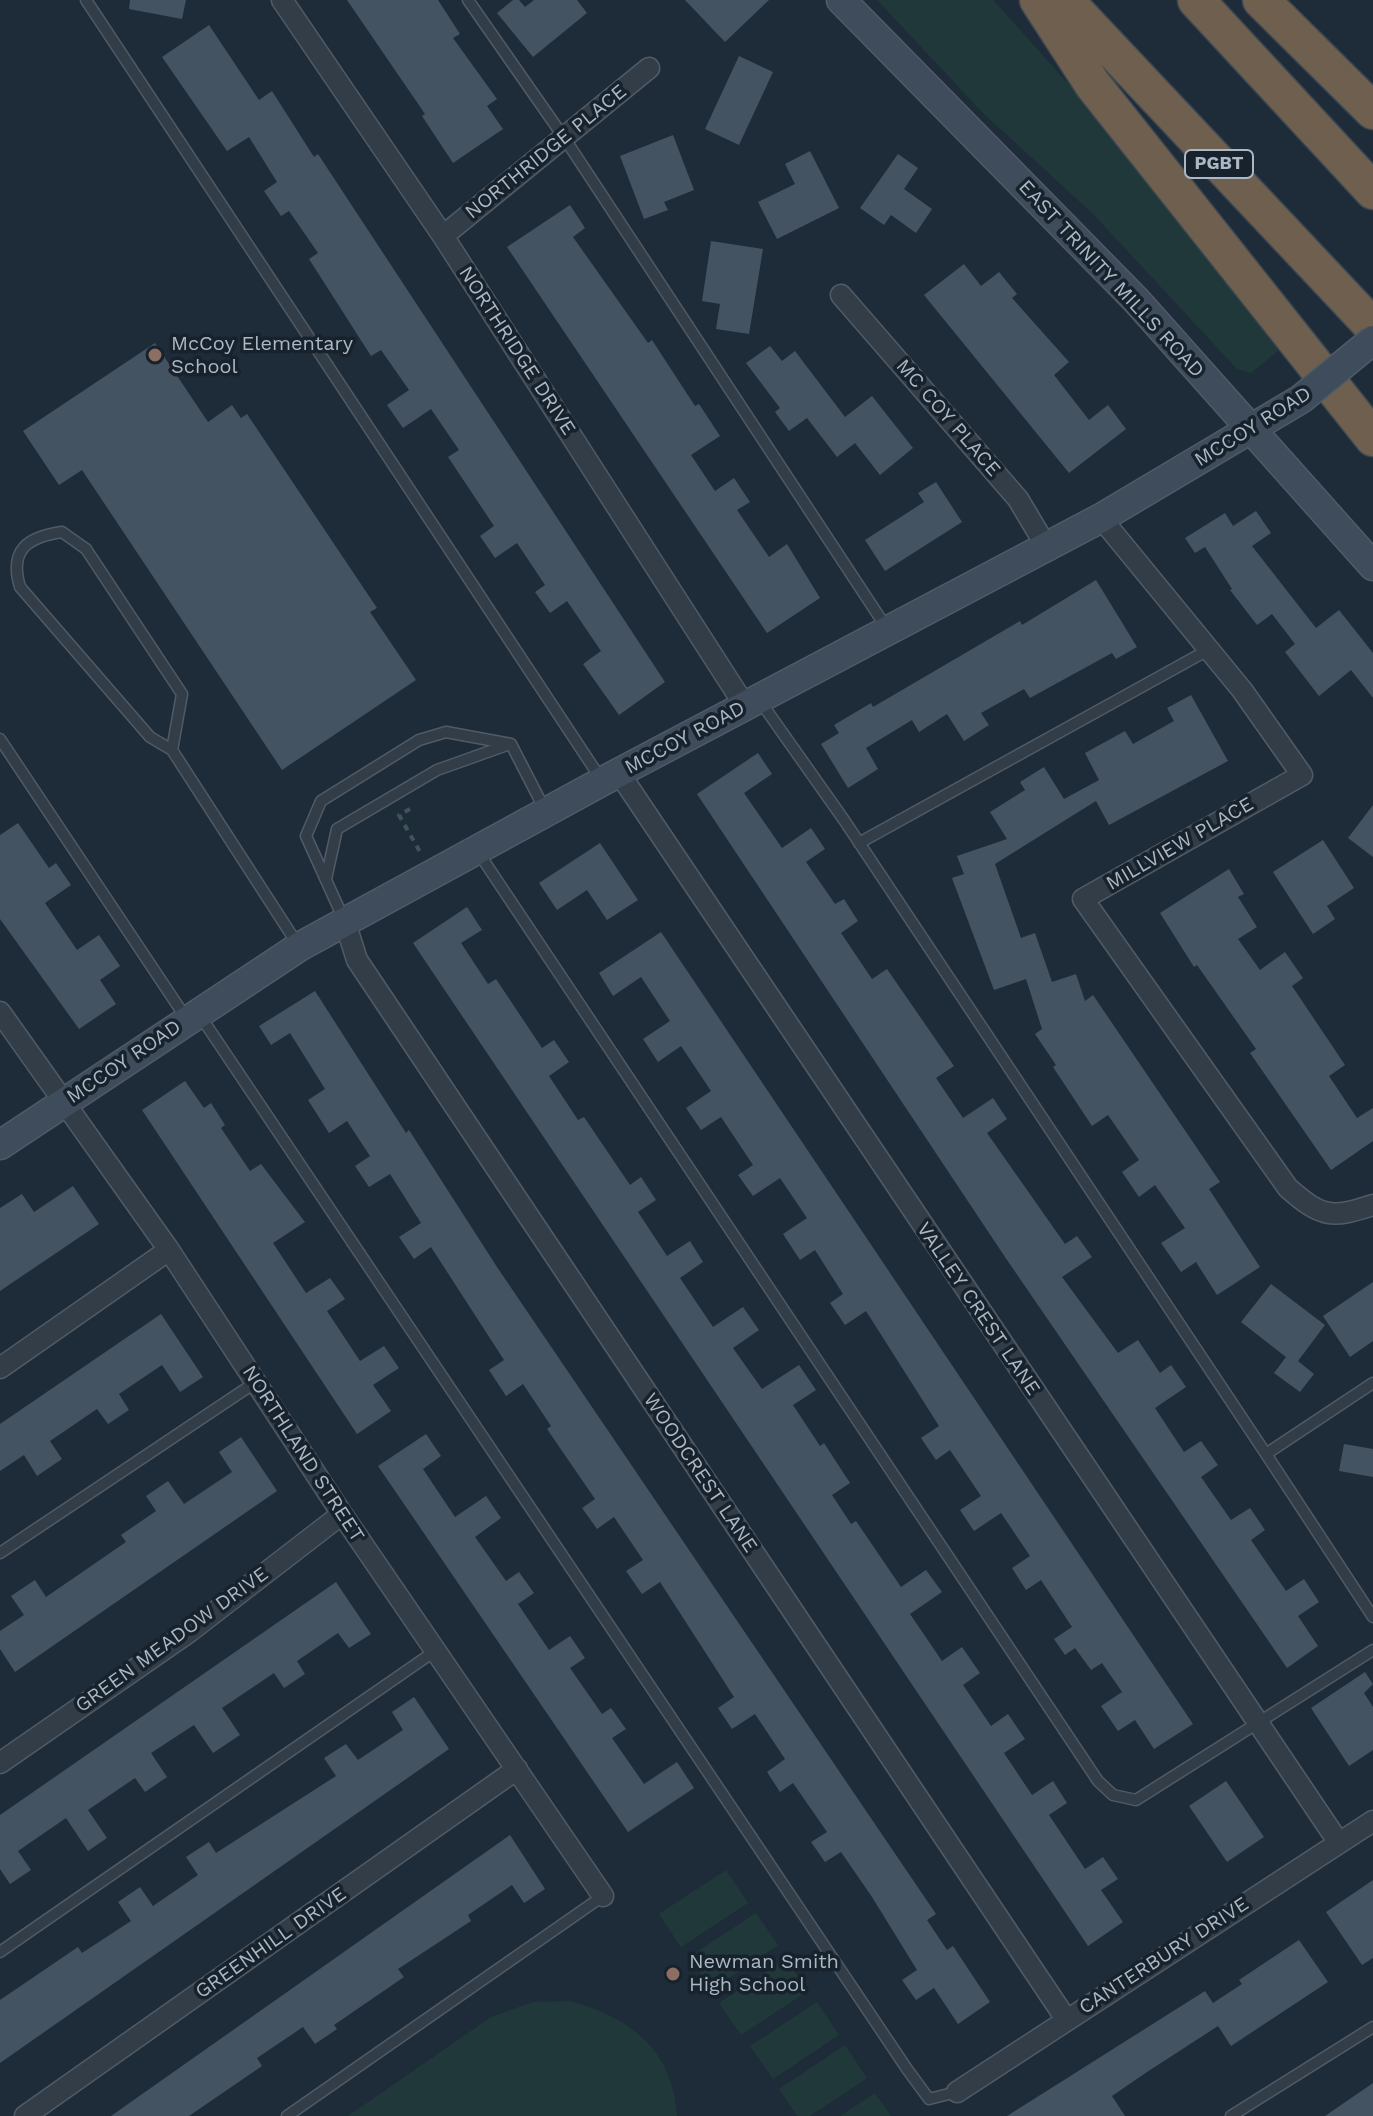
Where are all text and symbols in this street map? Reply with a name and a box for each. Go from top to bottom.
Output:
street label: NORTHRIDGE PLACE [461,80,631,224]
road number: PGBT [1185,150,1253,178]
street label: EAST TRINITY MILLS ROAD [1013,175,1209,383]
street label: NORTHRIDGE DRIVE [453,262,581,440]
place label: McCoy Elementary School [171,332,353,379]
marker: McCoy Elementary School [146,346,164,364]
street label: MC COY PLACE [891,354,1005,482]
street label: MCCOY ROAD [1190,382,1316,472]
street label: MCCOY ROAD [621,696,749,780]
street label: MILLVIEW PLACE [1102,792,1258,896]
street label: MCCOY ROAD [62,1015,186,1109]
street label: VALLEY CREST LANE [911,1218,1045,1400]
street label: NORTHLAND STREET [237,1361,369,1547]
street label: WOODCREST LANE [638,1389,762,1557]
street label: GREEN MEADOW DRIVE [71,1562,273,1718]
street label: GREENHILL DRIVE [191,1882,351,2004]
street label: CANTERBURY DRIVE [1075,1892,1253,2020]
place label: Newman Smith High School [689,1950,839,1997]
marker: Newman Smith High School [664,1965,682,1983]

